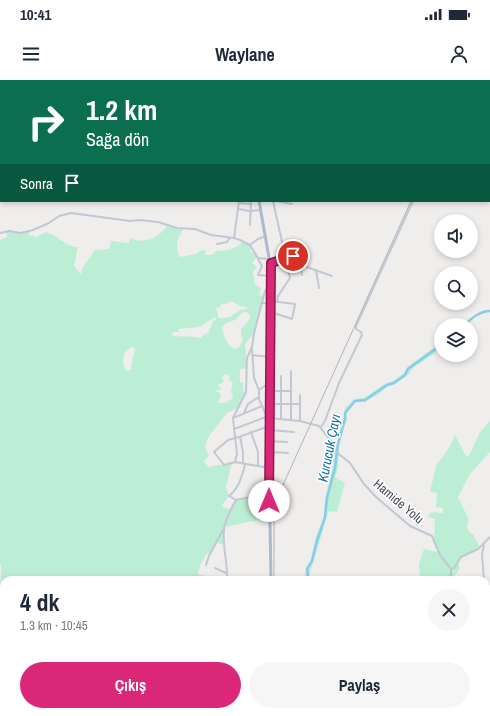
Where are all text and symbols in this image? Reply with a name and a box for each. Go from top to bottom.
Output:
text: 10:41 [20,4,51,25]
text: Waylane [215,42,275,67]
icon: menu [20,43,42,65]
icon: person [448,43,470,65]
text: 1.2 km [86,91,157,129]
icon: right [20,96,72,148]
text: Sağa dön [86,127,149,152]
icon: arrive [61,172,83,194]
text: Sonra [20,173,53,194]
map controls [434,214,478,362]
button: sound [434,214,478,258]
pin [276,239,310,273]
icon: arrive [282,245,304,267]
button: search [434,266,478,310]
button: layers [434,318,478,362]
water label: Kurucuk Çayı [314,412,344,484]
street label: Hamide Yolu [370,475,427,527]
position arrow [248,480,290,522]
text: 4 dk [20,586,59,618]
button: close [428,589,470,631]
text: 1.3 km · 10:45 [20,617,88,634]
button: Çıkış [20,662,241,708]
button: Paylaş [249,662,470,708]

